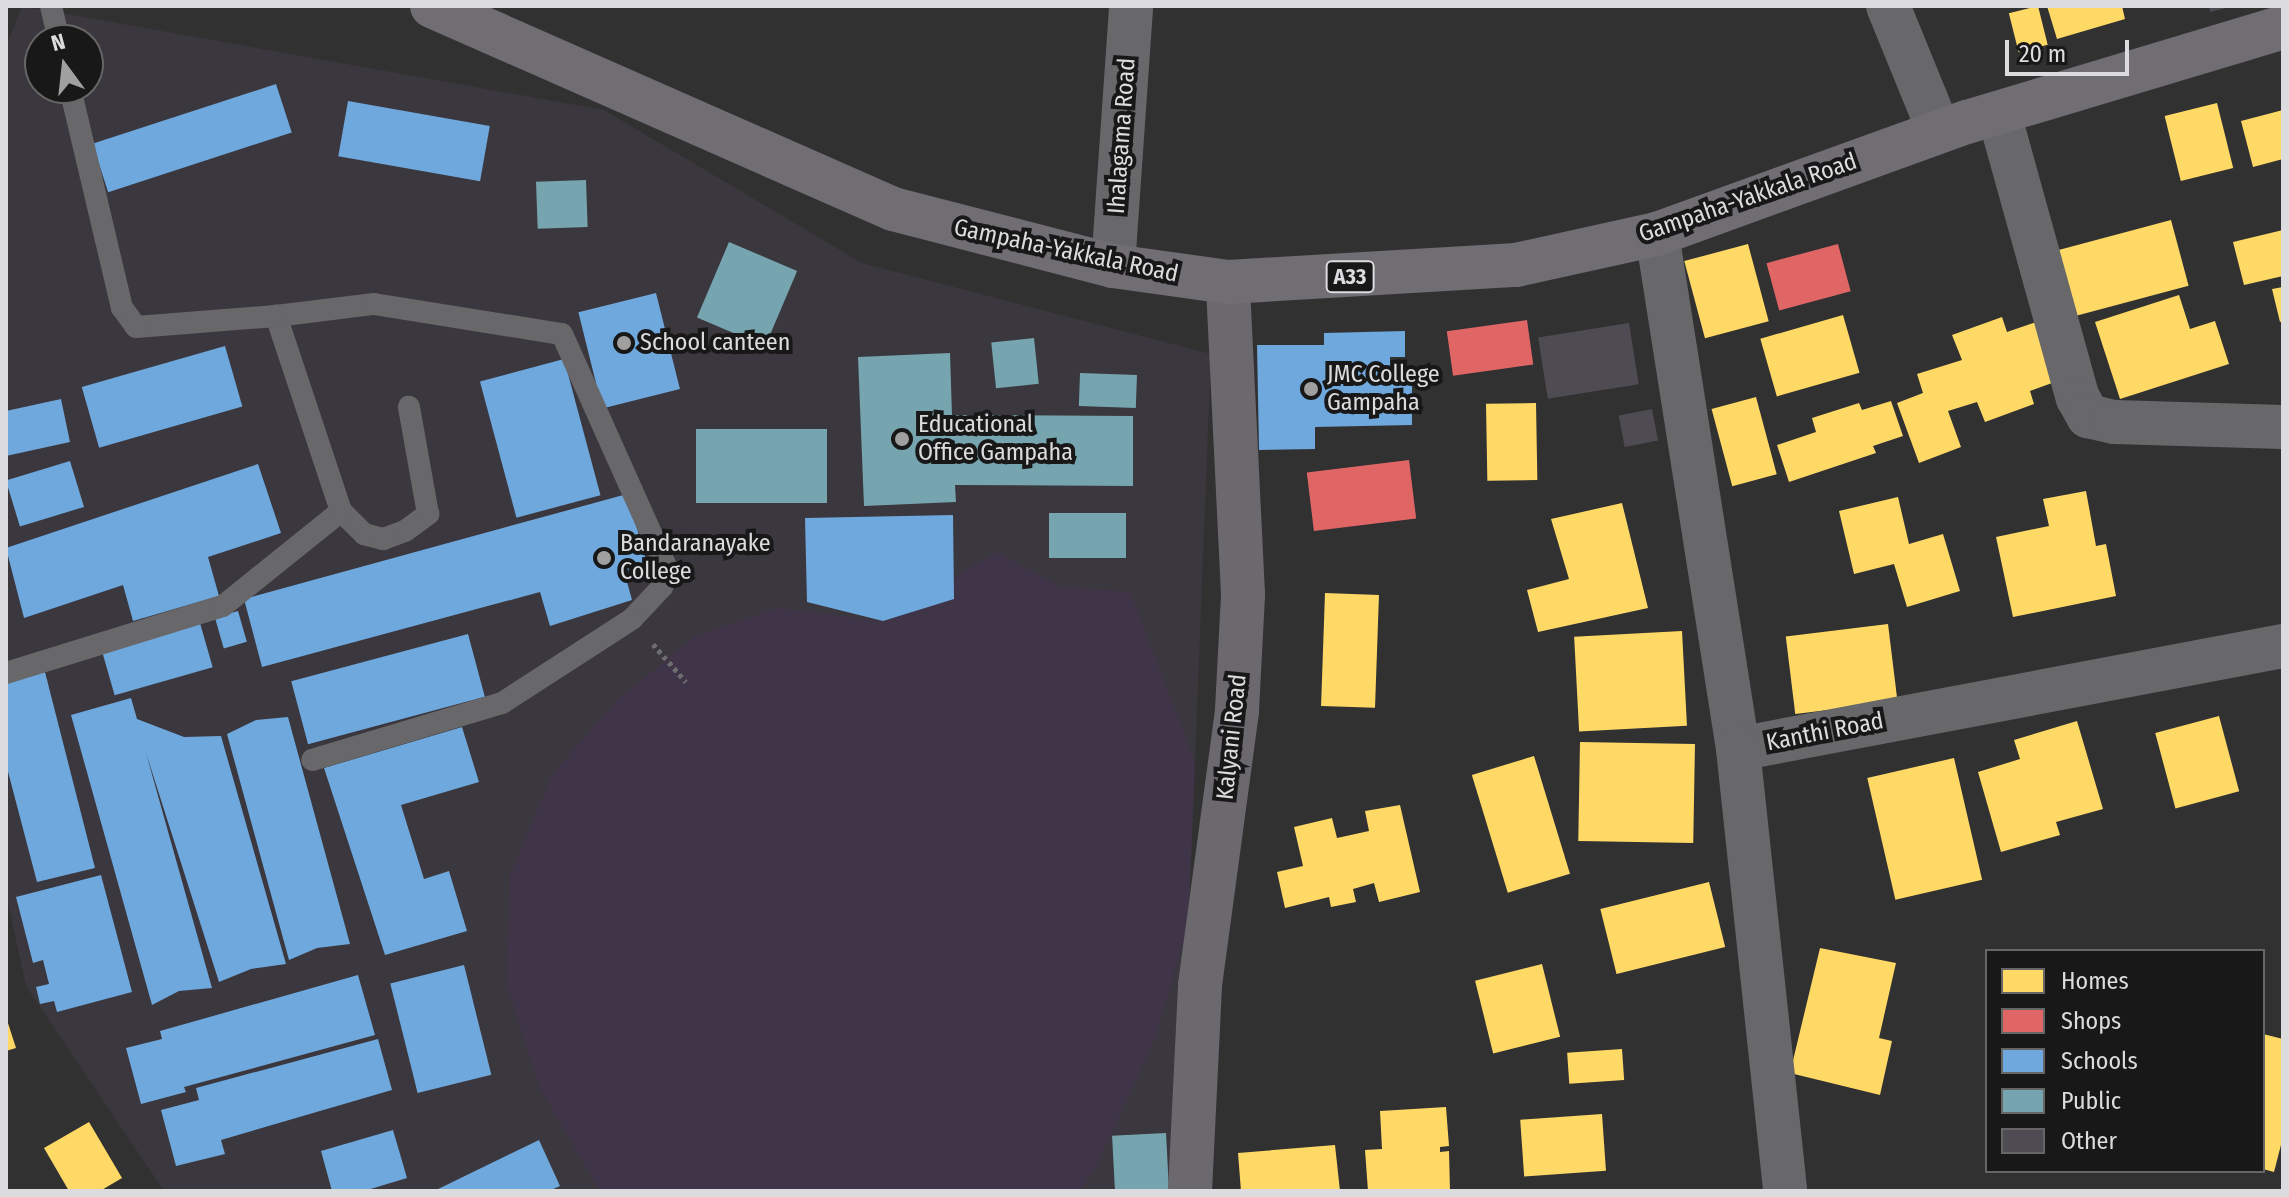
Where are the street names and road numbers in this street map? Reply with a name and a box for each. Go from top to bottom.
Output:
street label: Ihalagama Road [1102,57,1142,215]
street label: Gampaha-Yakkala Road [1635,147,1861,249]
street label: Gampaha-Yakkala Road [951,213,1181,289]
road number: A33 [1324,259,1376,295]
street label: Kalyani Road [1211,673,1253,801]
street label: Kanthi Road [1764,707,1886,757]

